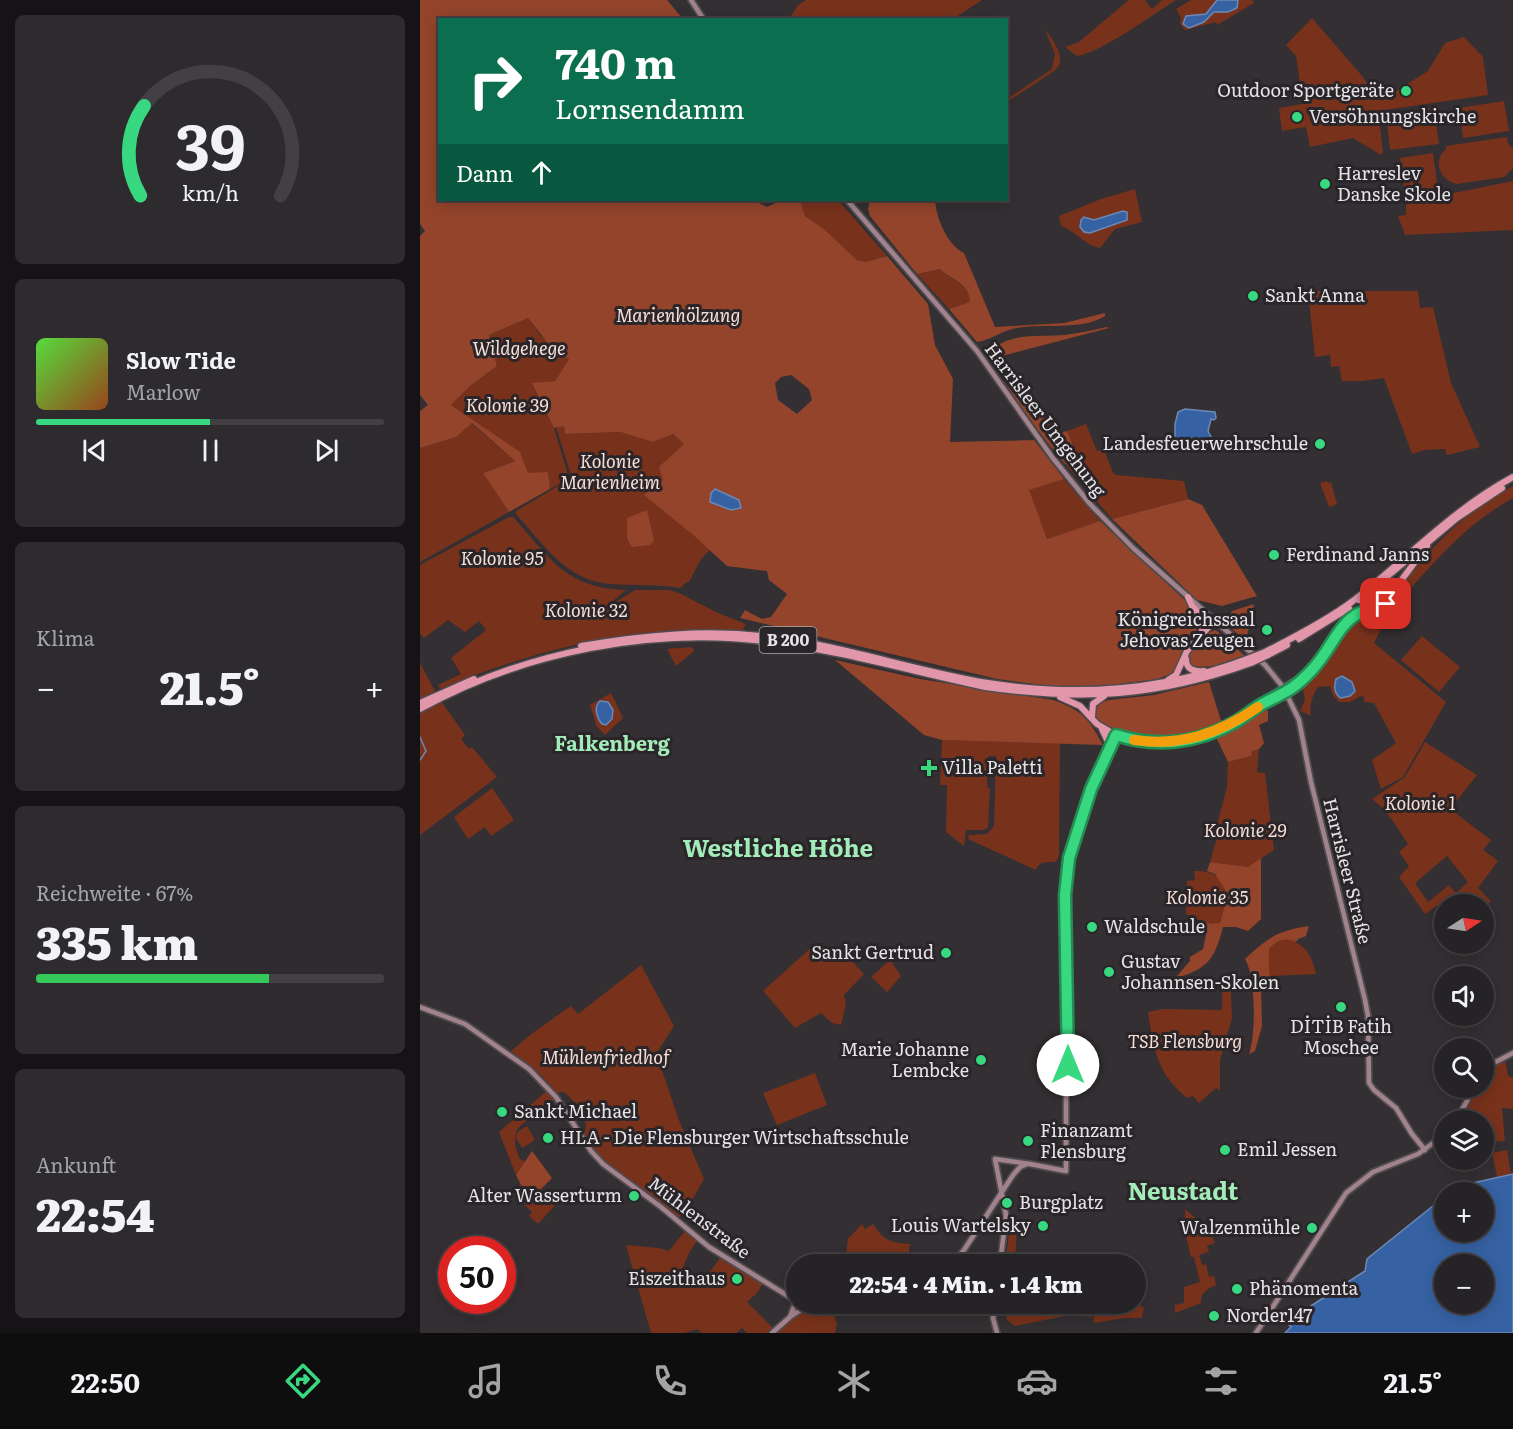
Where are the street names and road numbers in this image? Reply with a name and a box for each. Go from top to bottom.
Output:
street label: Harrisleer Umgehung [979,336,1114,503]
road number: B 200 [760,627,817,653]
street label: Harrisleer Straße [1317,795,1380,946]
street label: Mühlenstraße [643,1169,757,1264]

